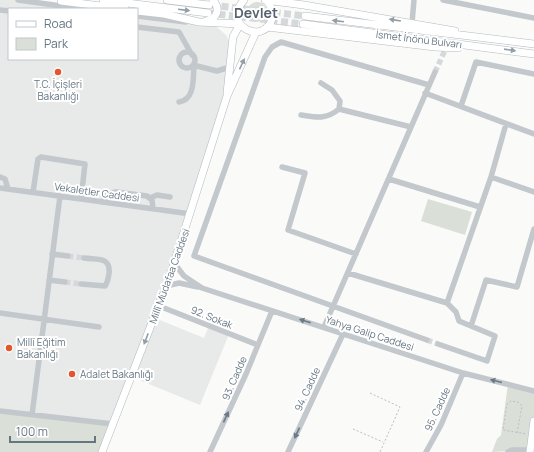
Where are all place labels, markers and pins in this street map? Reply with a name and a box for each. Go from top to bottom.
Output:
marker: T.C. İçişleri Bakanlığı [53,67,63,77]
place label: T.C. İçişleri Bakanlığı [34,77,82,103]
place label: Millî Eğitim Bakanlığı [17,335,66,361]
marker: Millî Eğitim Bakanlığı [4,343,14,353]
place label: Adalet Bakanlığı [80,367,153,381]
marker: Adalet Bakanlığı [67,369,77,379]

